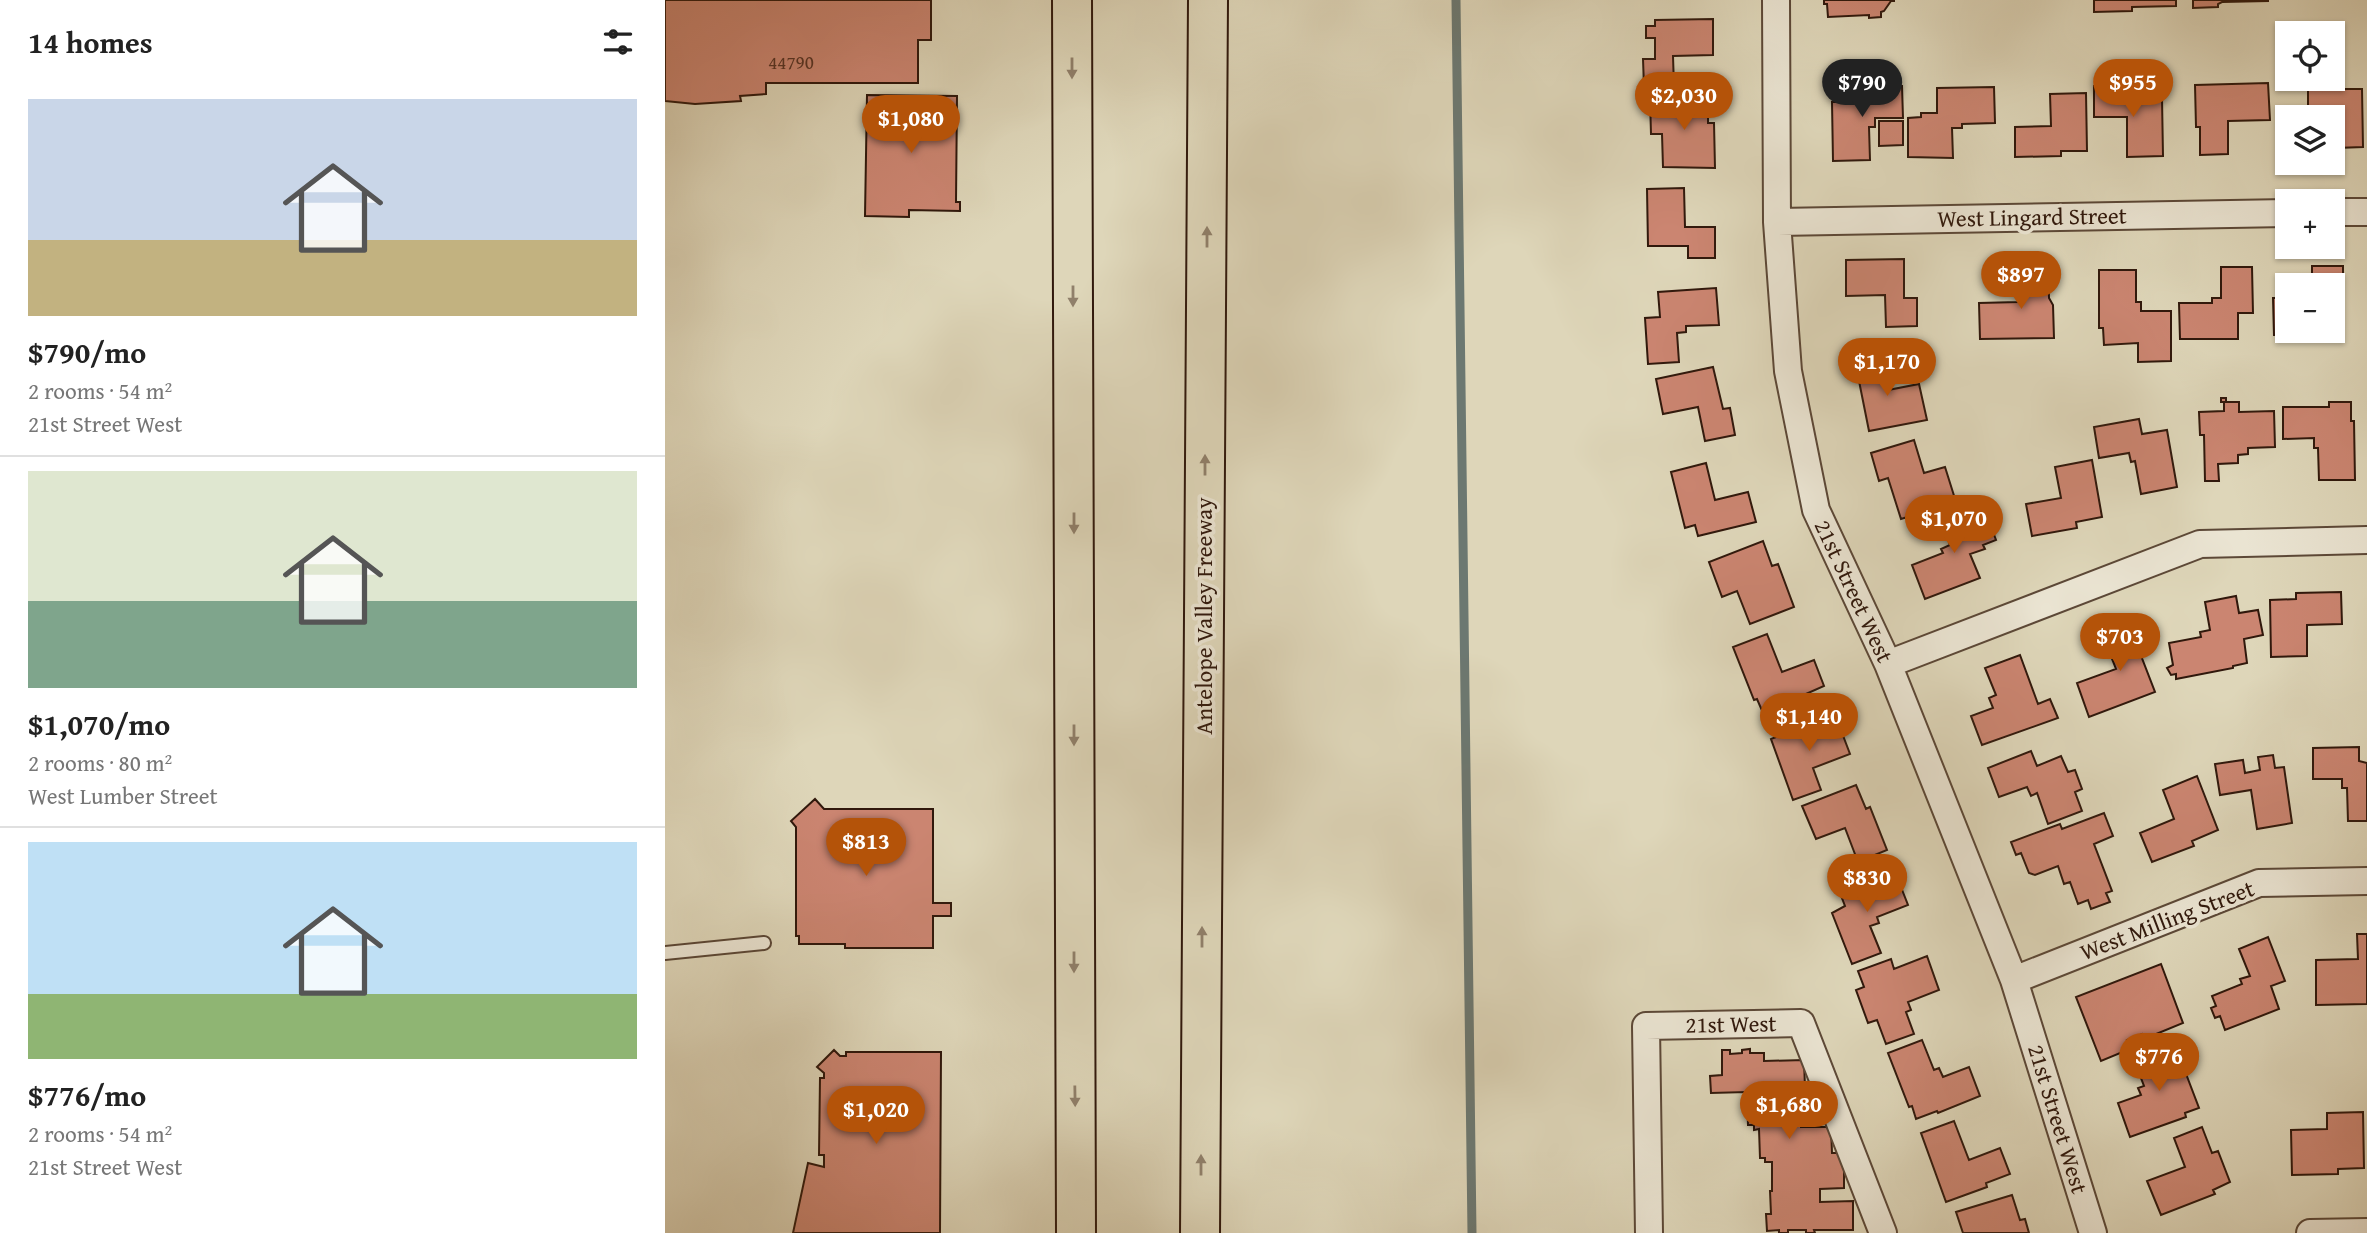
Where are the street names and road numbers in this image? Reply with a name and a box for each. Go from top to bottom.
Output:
street label: West Lingard Street [1937,198,2127,235]
street label: Antelope Valley Freeway [1187,497,1220,735]
street label: 21st Street West [1807,514,1902,668]
street label: West Milling Street [2075,871,2259,968]
street label: 21st West [1685,1006,1777,1041]
street label: 21st Street West [2020,1040,2097,1198]

